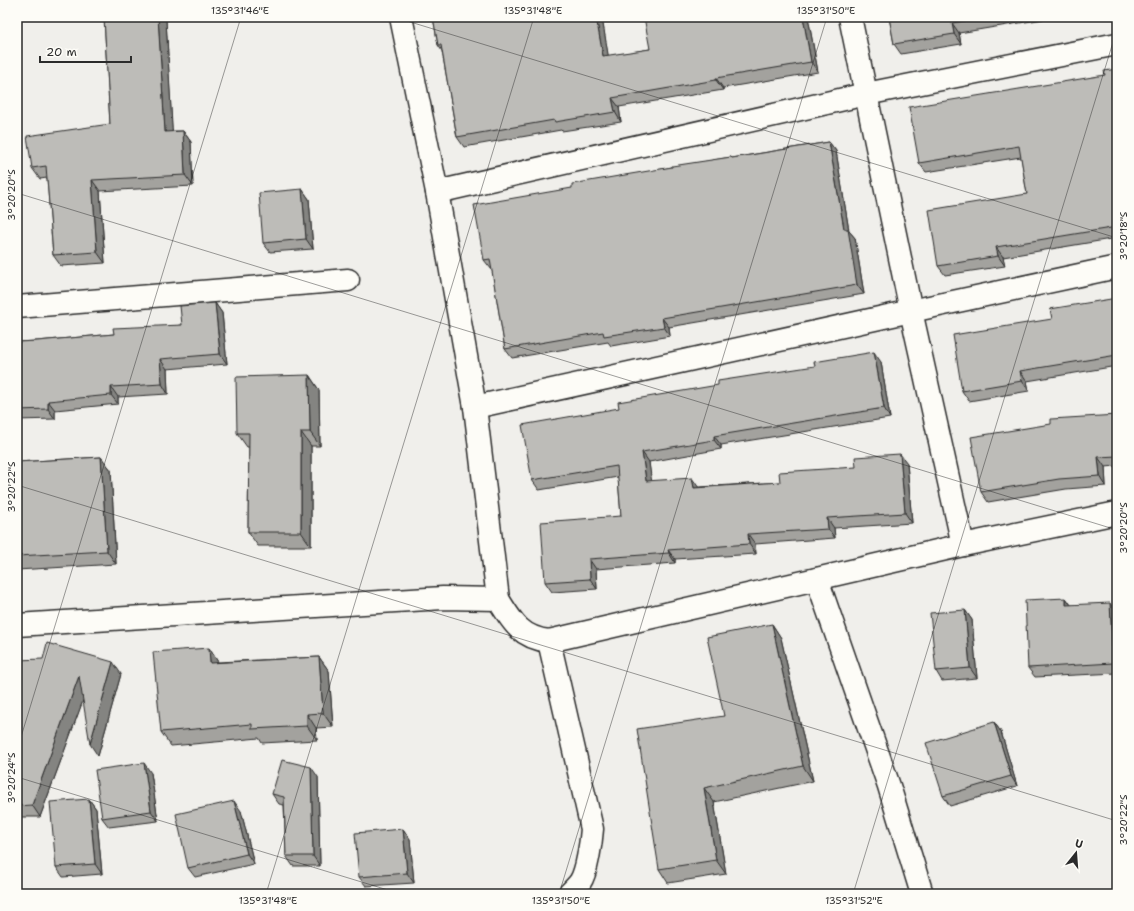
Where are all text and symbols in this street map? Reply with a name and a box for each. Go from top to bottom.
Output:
text: 135°31'46"E [211,4,269,17]
text: 135°31'48"E [504,4,562,17]
text: 135°31'50"E [797,4,855,17]
scale bar [40,38,131,64]
text: 20 m [46,44,77,60]
text: 3°20'20"S [5,169,18,221]
text: 3°20'18"S [1117,211,1130,260]
text: 3°20'22"S [5,461,18,513]
text: 3°20'20"S [1117,502,1130,554]
text: 3°20'24"S [5,752,18,803]
text: 3°20'22"S [1117,794,1130,846]
north arrow [1056,833,1096,873]
text: U [1073,836,1085,852]
text: 135°31'48"E [239,894,297,907]
text: 135°31'50"E [532,894,590,907]
text: 135°31'52"E [825,894,883,907]

